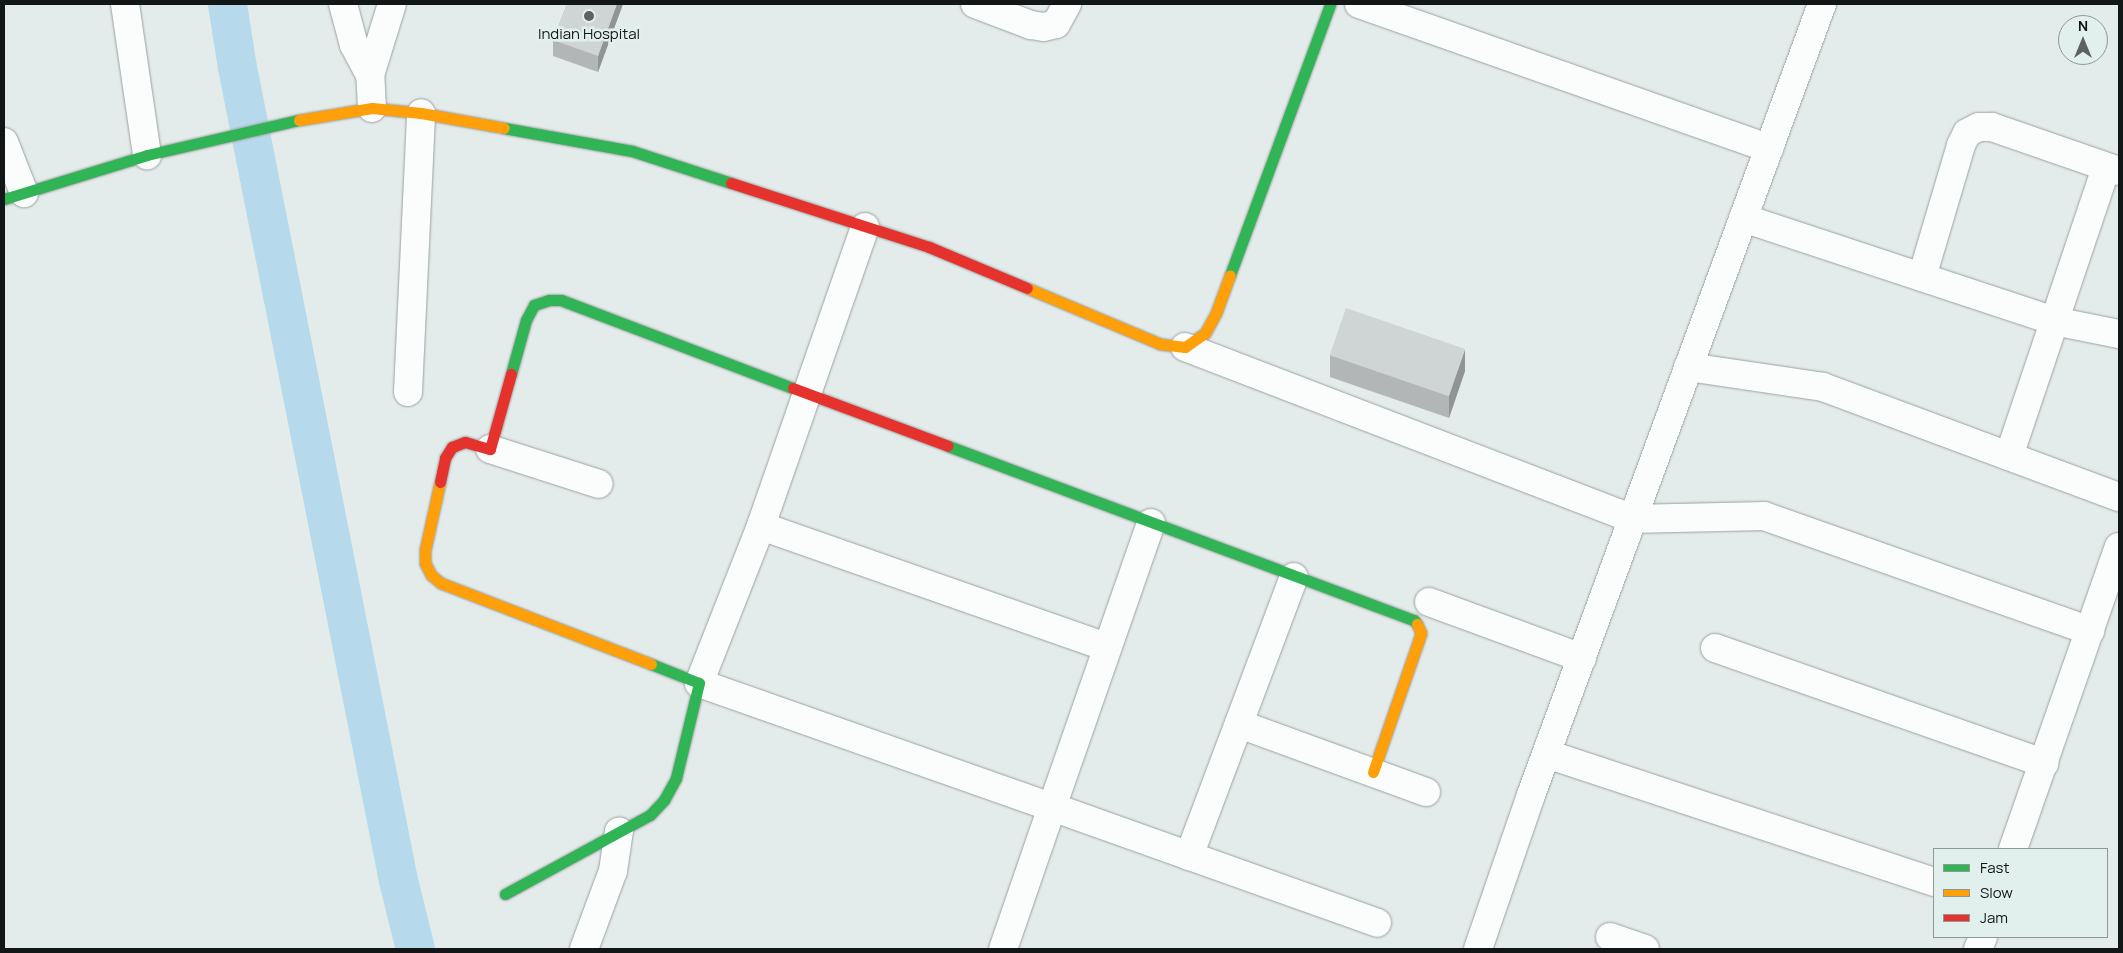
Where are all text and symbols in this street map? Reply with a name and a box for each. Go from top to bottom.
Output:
marker: Indian Hospital [582,9,596,23]
north arrow [2058,15,2108,65]
text: N [2078,16,2088,35]
place label: Indian Hospital [538,25,640,43]
legend [1933,848,2108,938]
text: Fast [1980,857,2009,878]
text: Slow [1980,882,2013,903]
text: Jam [1980,907,2008,928]

